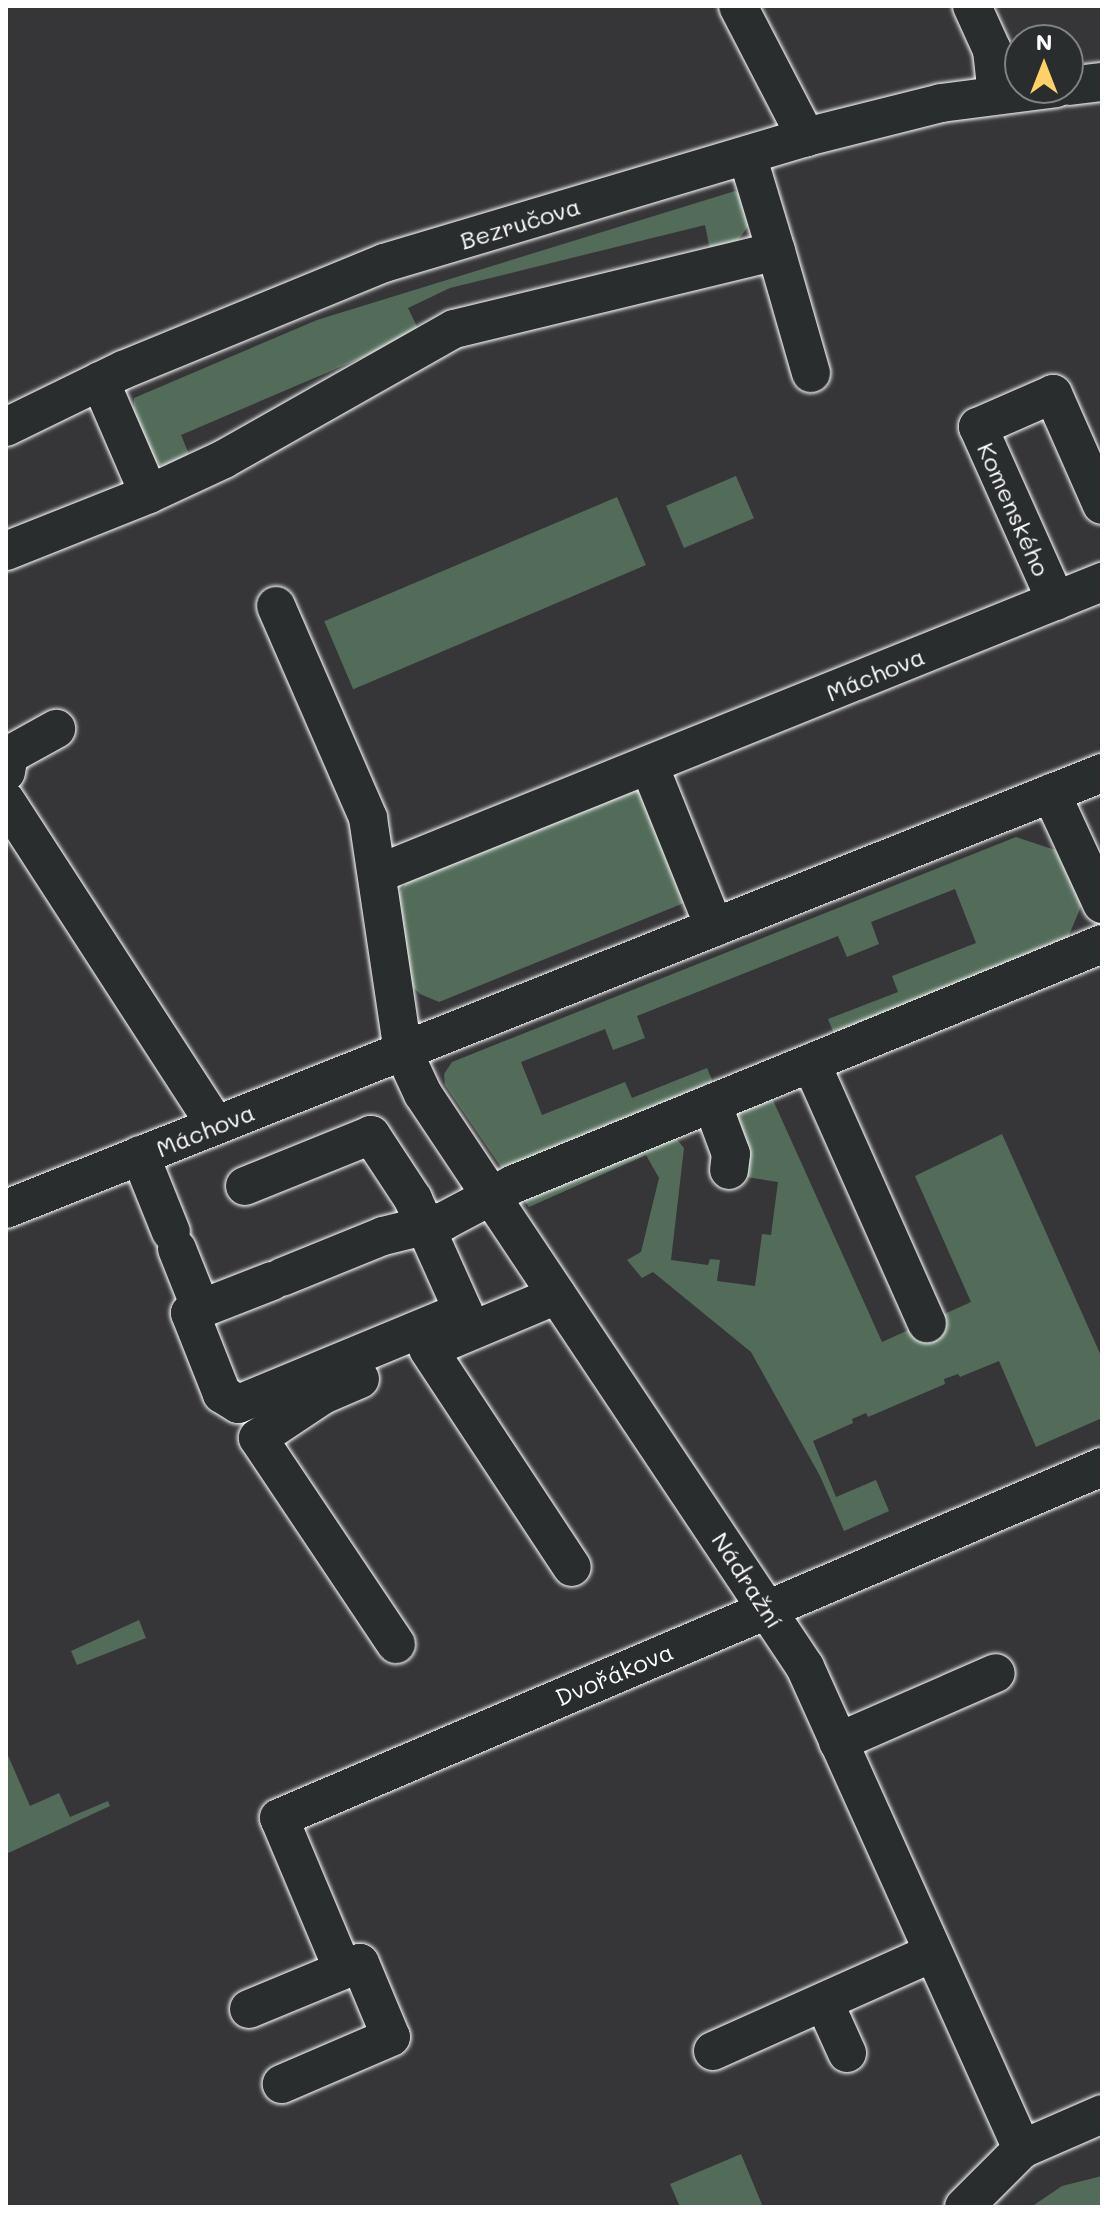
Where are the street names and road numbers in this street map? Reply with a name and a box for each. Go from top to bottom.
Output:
street label: Bezručova [456,191,584,255]
street label: Komenského [972,438,1056,580]
street label: Máchova [822,641,928,707]
street label: Máchova [152,1097,258,1163]
street label: Nádražní [706,1526,790,1634]
street label: Dvořákova [551,1636,677,1712]

